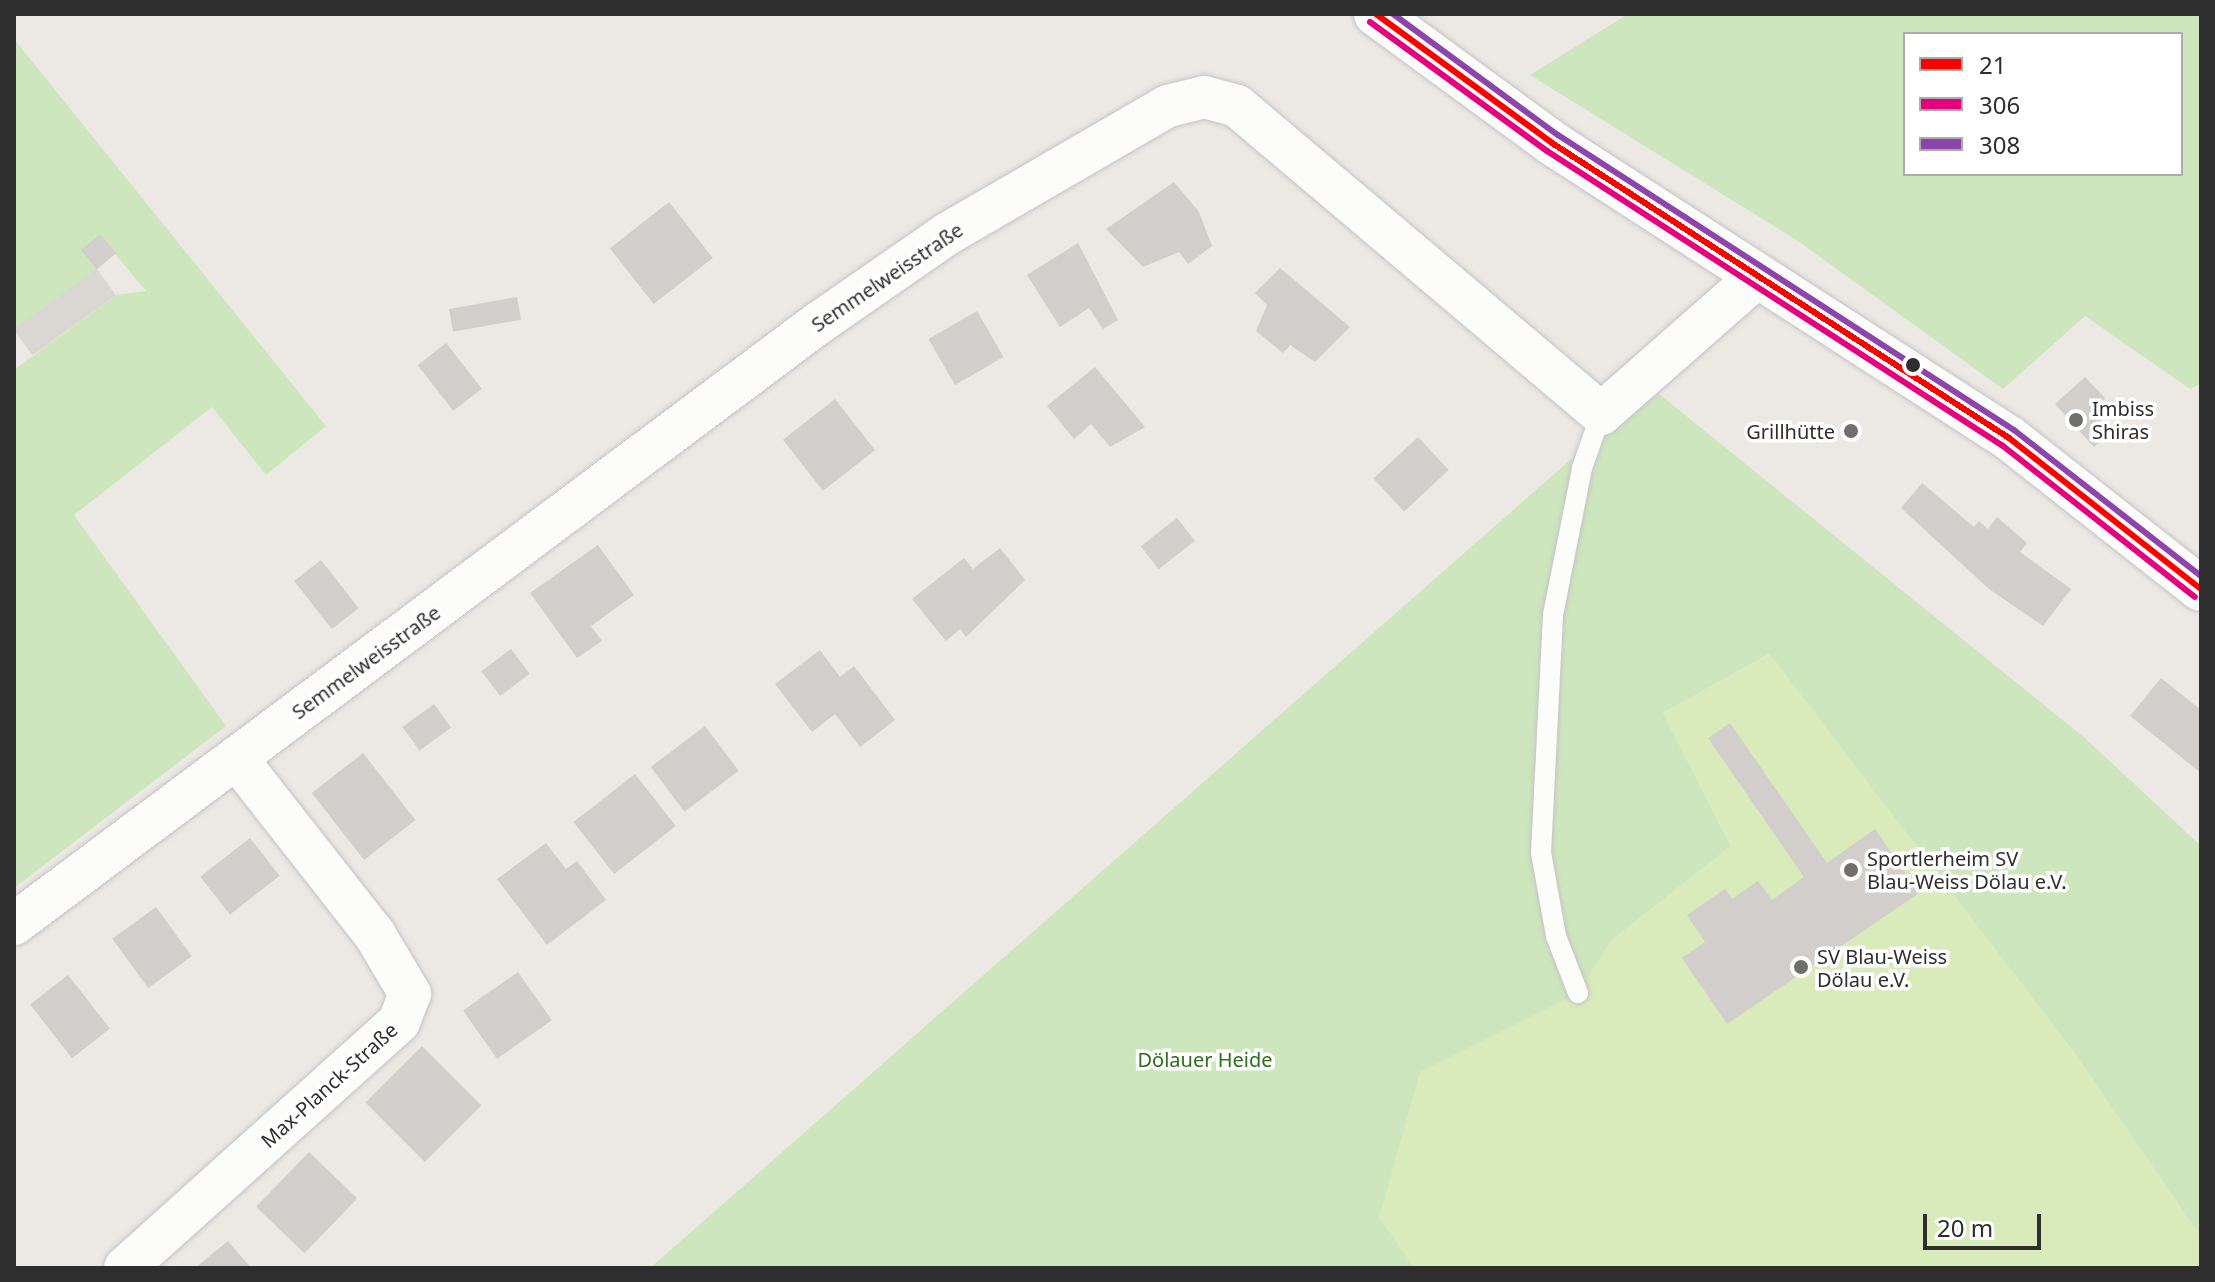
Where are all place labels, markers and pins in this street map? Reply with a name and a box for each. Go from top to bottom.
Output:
unlabelled marker [1905,357,1921,373]
place label: Imbiss Shiras [2092,396,2154,443]
marker: Imbiss Shiras [2067,411,2085,429]
place label: Grillhütte [1746,419,1835,443]
marker: Grillhütte [1842,422,1860,440]
place label: Sportlerheim SV Blau-Weiss Dölau e.V. [1867,846,2067,893]
marker: Sportlerheim SV Blau-Weiss Dölau e.V. [1842,861,1860,879]
place label: SV Blau-Weiss Dölau e.V. [1817,944,1947,991]
marker: SV Blau-Weiss Dölau e.V. [1792,958,1810,976]

